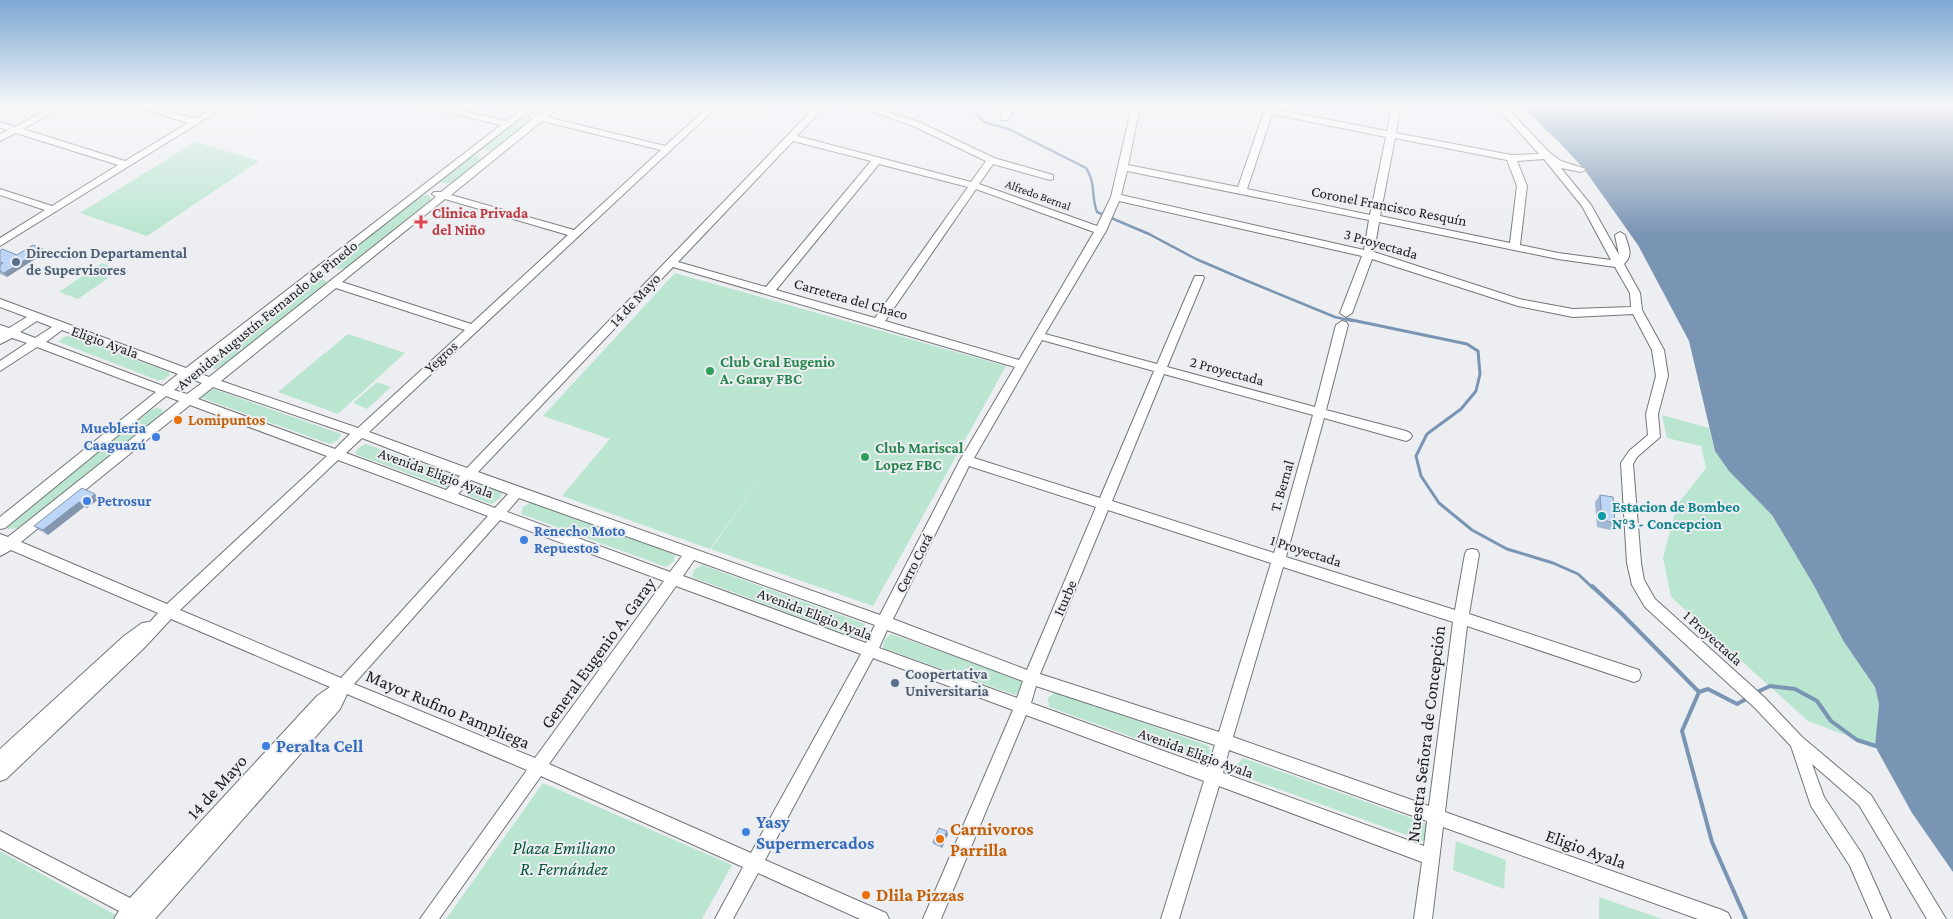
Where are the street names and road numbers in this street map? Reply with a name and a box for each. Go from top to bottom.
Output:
street label: Alfredo Bernal [1003,177,1073,213]
street label: Coronel Francisco Resquín [1310,183,1468,230]
street label: 3 Proyectada [1342,226,1420,263]
street label: Avenida Augustín Fernando de Pinedo [174,237,361,394]
street label: 14 de Mayo [607,270,664,330]
street label: Carretera del Chaco [792,275,910,323]
street label: Eligio Ayala [69,322,141,362]
street label: Yegros [421,338,462,377]
street label: 2 Proyectada [1188,353,1266,390]
street label: Avenida Eligio Ayala [376,445,496,502]
street label: T. Bernal [1267,458,1297,514]
street label: Cerro Corá [892,531,936,595]
street label: 1 Proyectada [1268,532,1344,571]
street label: General Eugenio A. Garay [536,573,660,732]
street label: Iturbe [1050,577,1080,618]
street label: Avenida Eligio Ayala [755,585,875,644]
street label: 1 Proyectada [1679,607,1746,669]
street label: Nuestra Señora de Concepción [1403,624,1449,843]
street label: Mayor Rufino Pampliega [363,665,533,753]
street label: Avenida Eligio Ayala [1136,725,1256,782]
street label: 14 de Mayo [183,751,251,823]
street label: Eligio Ayala [1543,825,1629,873]

